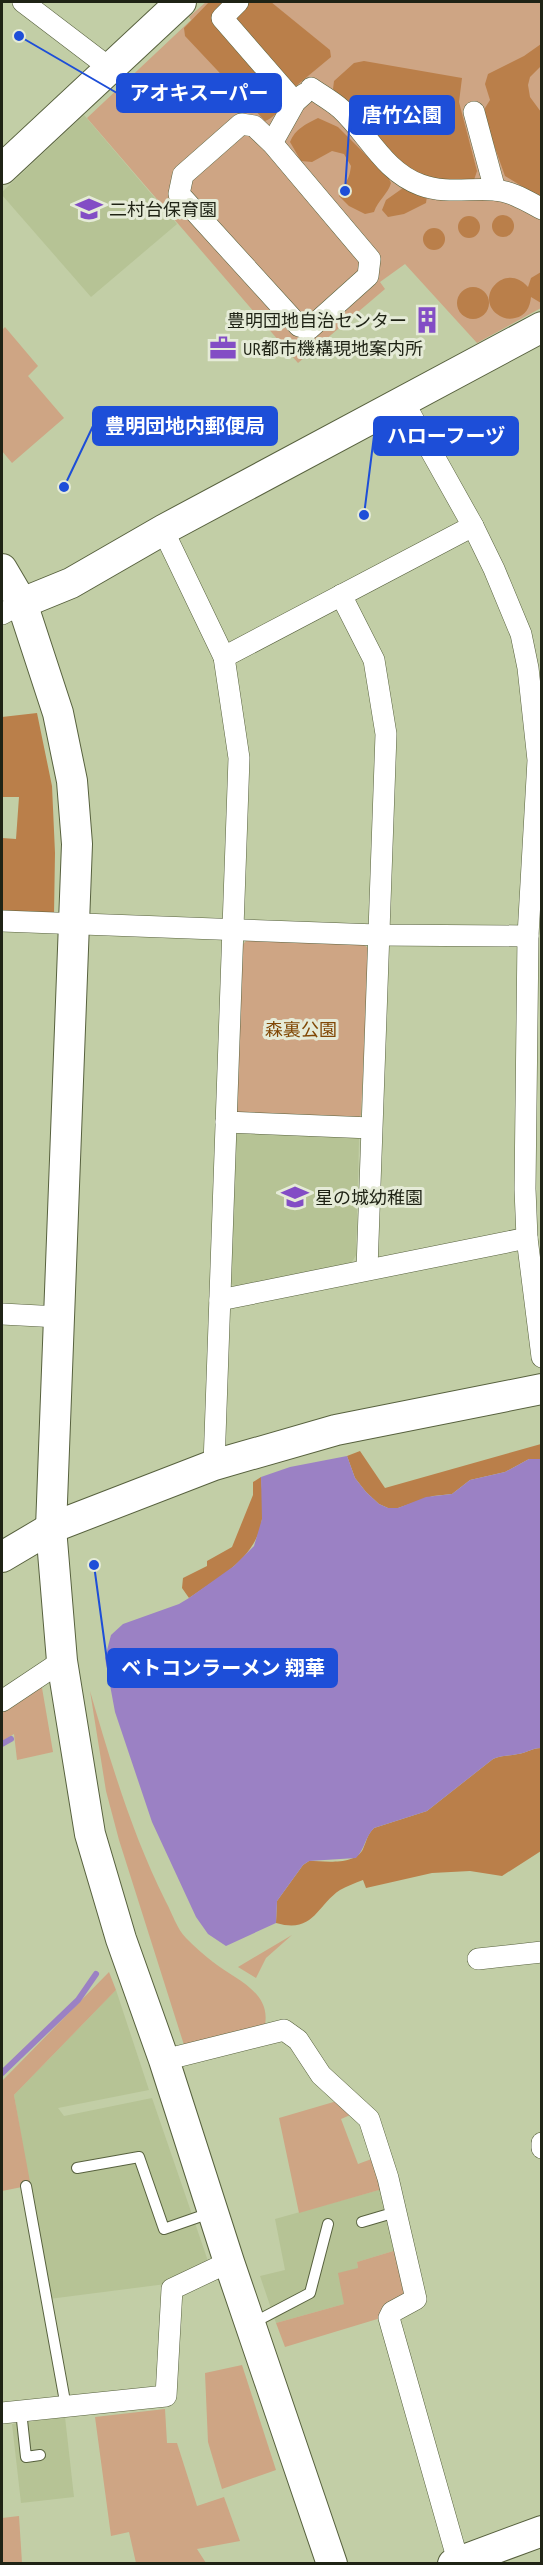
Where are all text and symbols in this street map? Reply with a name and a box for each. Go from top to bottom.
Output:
callout: アオキスーパー [117,74,281,112]
text: アオキスーパー [129,80,269,106]
callout: 唐竹公園 [350,96,454,134]
text: 唐竹公園 [362,102,442,128]
school or university icon: 二村台保育園 [74,194,104,224]
place label: 二村台保育園 [109,198,217,221]
building icon: 豊明団地自治センター [412,305,442,335]
place label: 豊明団地自治センター [227,309,407,332]
office icon: UR都市機構現地案内所 [208,333,238,363]
place label: UR都市機構現地案内所 [243,337,423,360]
callout: 豊明団地内郵便局 [93,407,277,445]
text: 豊明団地内郵便局 [105,413,265,439]
callout: ハローフーヅ [374,417,518,455]
text: ハローフーヅ [387,423,505,449]
park label: 森裏公園 [265,1018,337,1041]
school or university icon: 星の城幼稚園 [280,1182,310,1212]
place label: 星の城幼稚園 [315,1186,423,1209]
callout: ベトコンラーメン 翔華 [108,1649,337,1687]
text: ベトコンラーメン 翔華 [121,1655,325,1681]

